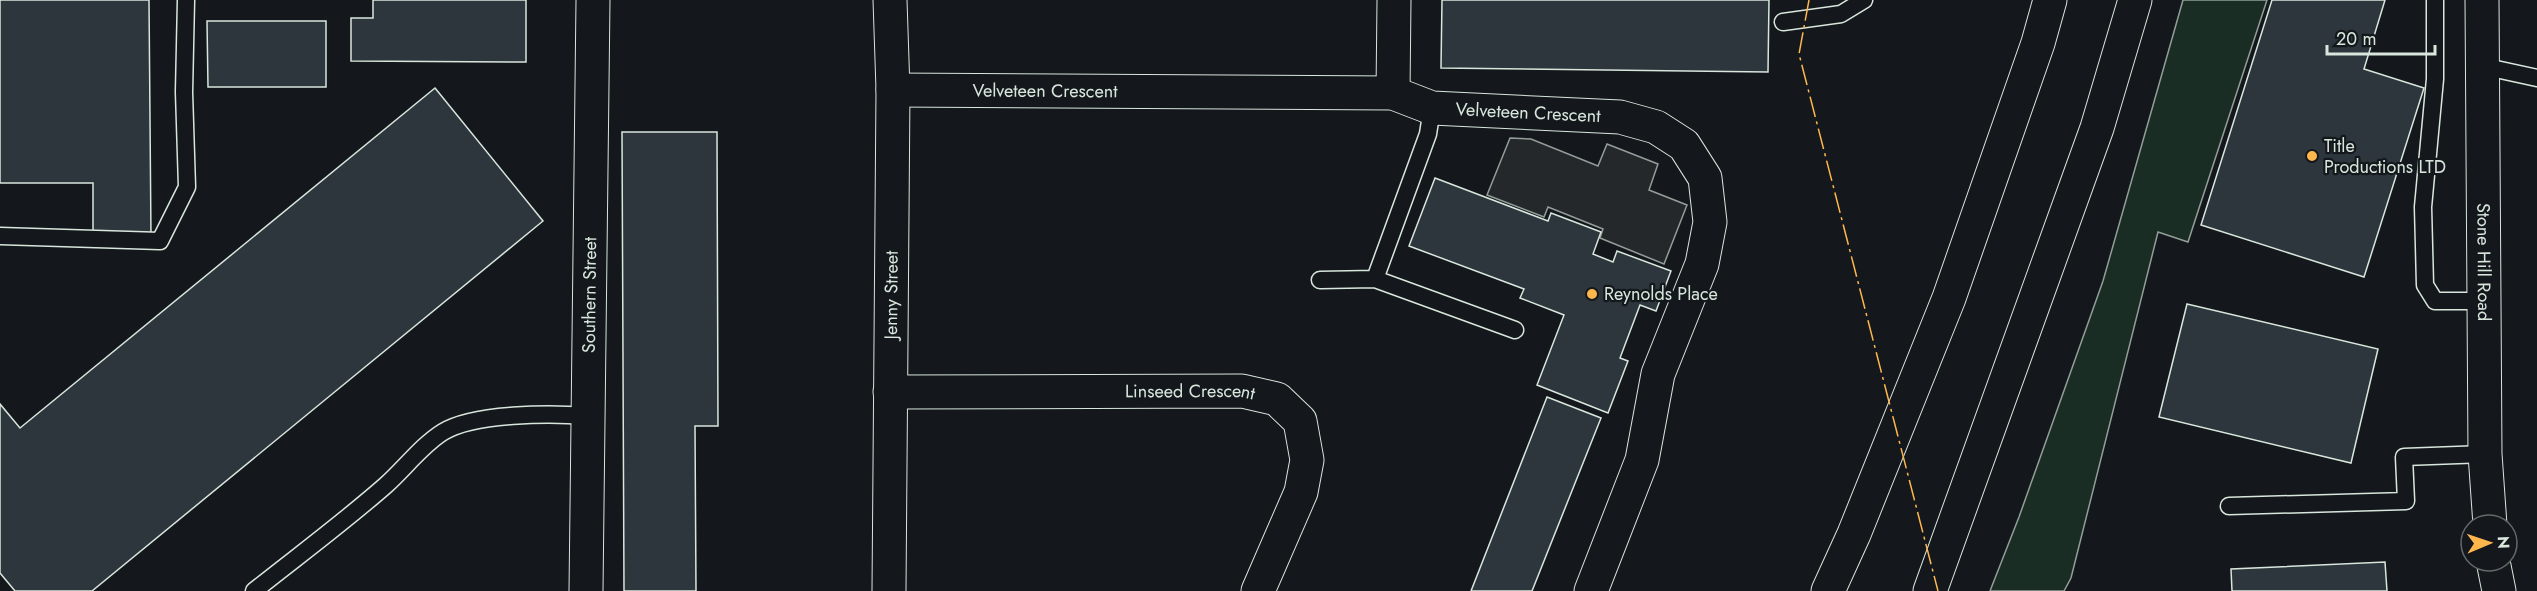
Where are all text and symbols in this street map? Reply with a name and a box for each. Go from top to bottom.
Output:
scale bar [2327,18,2435,56]
text: 20 m [2336,26,2376,52]
street label: Velveteen Crescent [972,77,1118,104]
street label: Velveteen Crescent [1455,96,1602,129]
place label: Title Productions LTD [2324,133,2446,180]
marker: Title Productions LTD [2305,149,2319,163]
street label: Stone Hill Road [2470,203,2497,321]
street label: Southern Street [576,236,603,353]
street label: Jenny Street [878,250,905,341]
place label: Reynolds Place [1604,281,1718,307]
marker: Reynolds Place [1585,287,1599,301]
street label: Linseed Crescent [1125,378,1258,407]
north arrow [2459,513,2519,573]
text: N [2492,536,2515,549]

